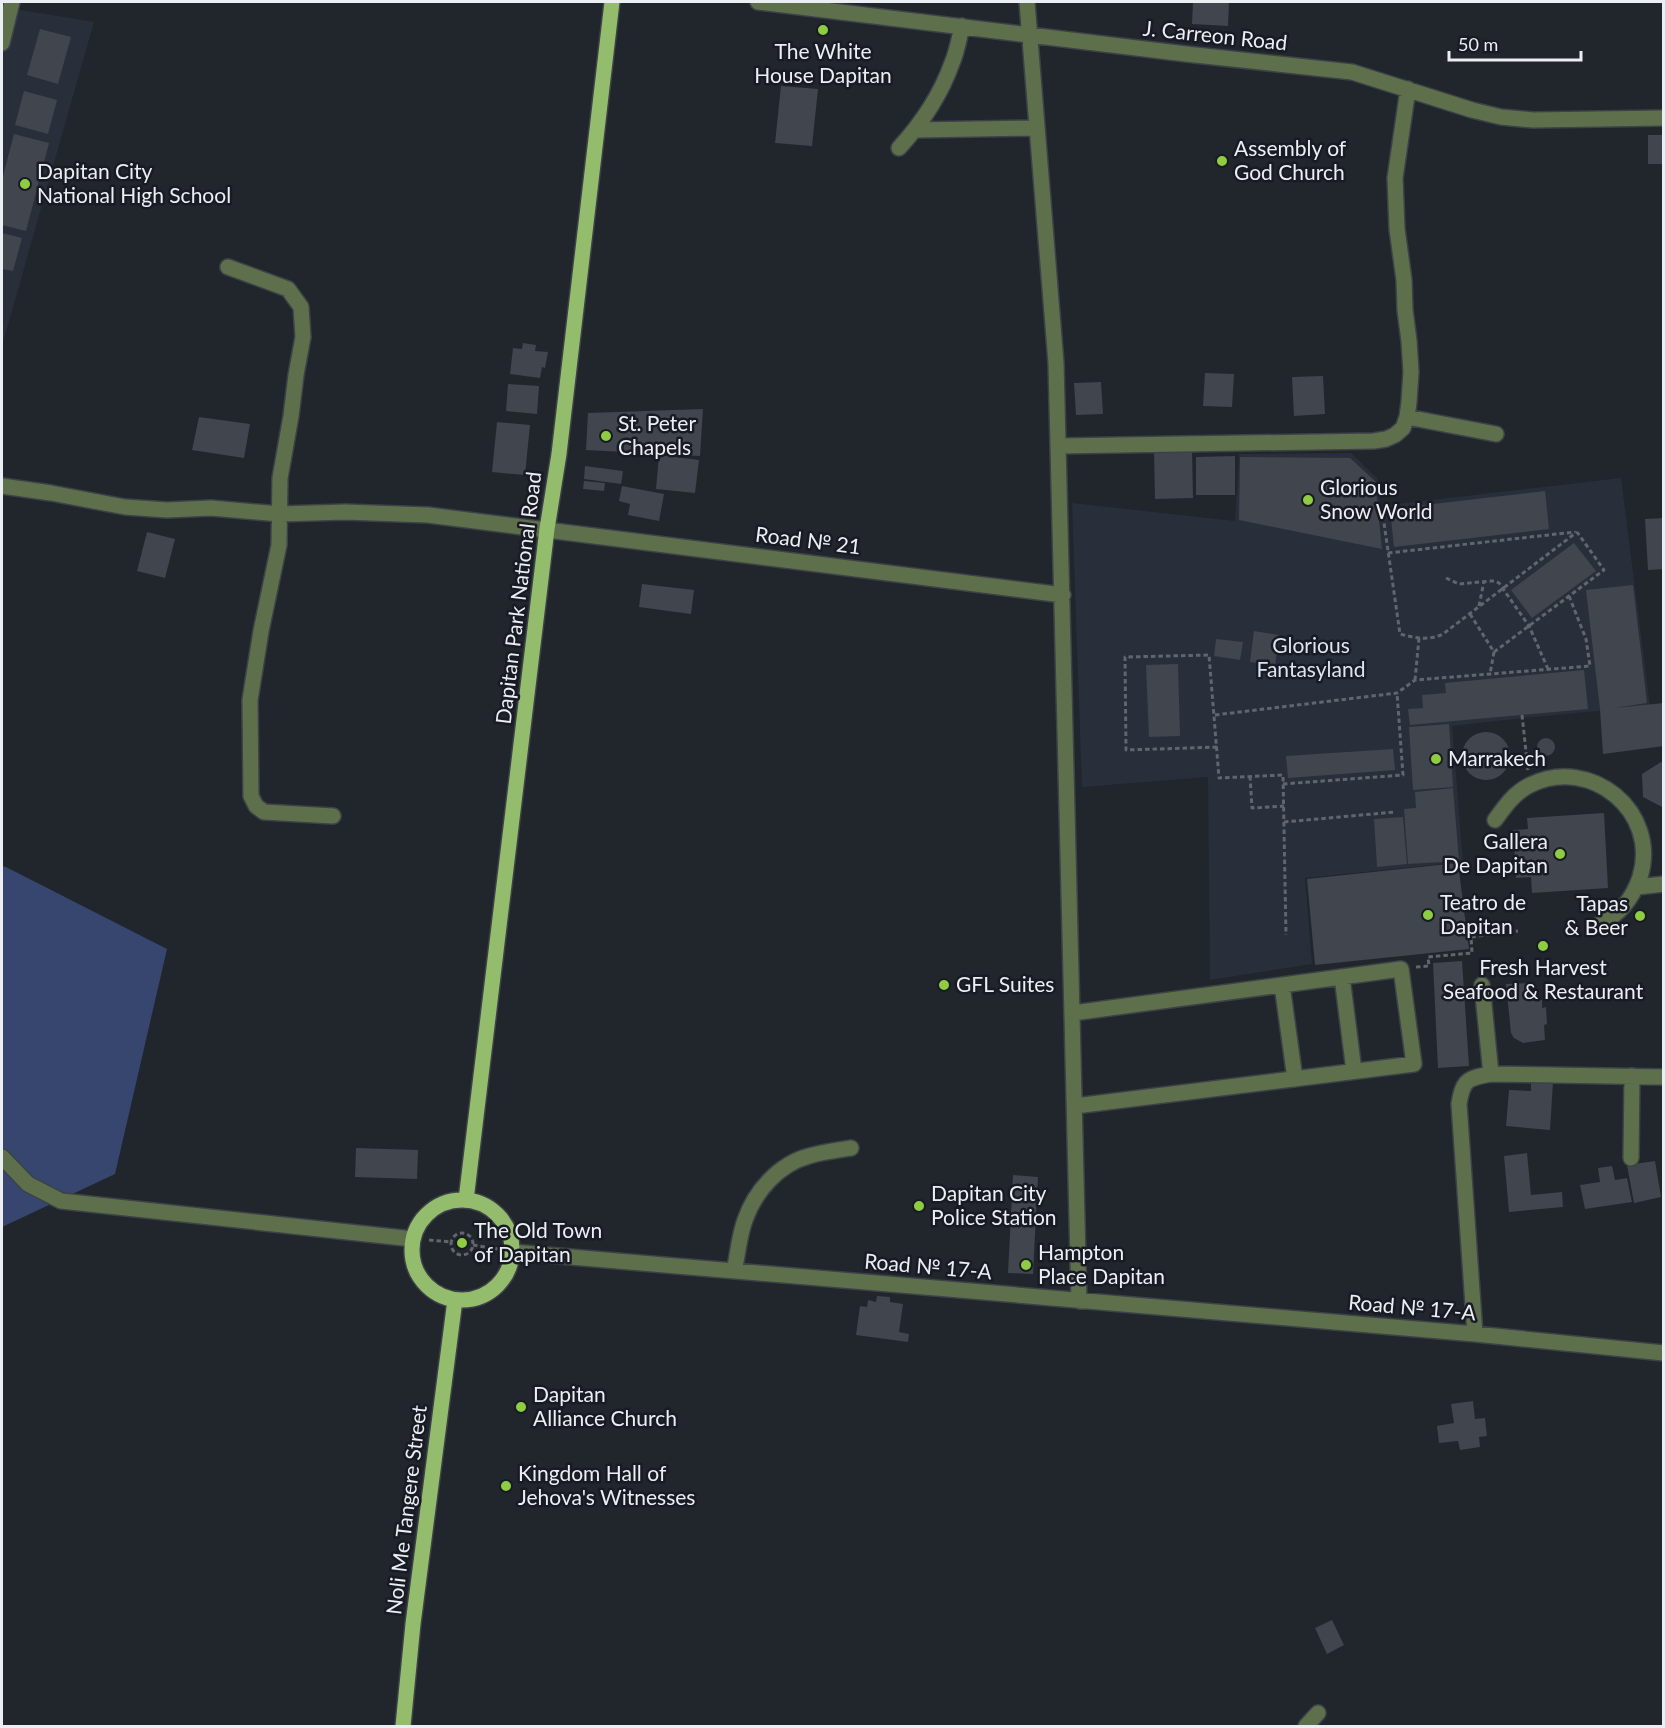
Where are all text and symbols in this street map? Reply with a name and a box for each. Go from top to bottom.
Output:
street label: J. Carreon Road [1142,14,1289,55]
marker: The White House Dapitan [816,23,830,37]
scale bar [1449,24,1581,62]
text: 50 m [1458,33,1498,55]
place label: The White House Dapitan [754,38,892,87]
place label: Assembly of God Church [1234,135,1347,184]
marker: Assembly of God Church [1215,154,1229,168]
place label: Dapitan City National High School [37,158,231,207]
marker: Dapitan City National High School [18,177,32,191]
place label: St. Peter Chapels [618,410,696,459]
marker: St. Peter Chapels [599,429,613,443]
street label: Dapitan Park National Road [490,470,545,726]
place label: Glorious Snow World [1320,474,1433,523]
marker: Glorious Snow World [1301,493,1315,507]
street label: Road № 21 [754,521,862,558]
park label: Glorious Fantasyland [1257,632,1365,681]
place label: Marrakech [1448,745,1546,770]
marker: Marrakech [1429,752,1443,766]
place label: Gallera De Dapitan [1443,828,1548,877]
marker: Gallera De Dapitan [1553,847,1567,861]
place label: Teatro de Dapitan [1440,889,1526,938]
place label: Tapas & Beer [1564,890,1628,939]
marker: Teatro de Dapitan [1421,908,1435,922]
marker: Tapas & Beer [1633,909,1647,923]
marker: Fresh Harvest Seafood & Restaurant [1536,939,1550,953]
place label: Fresh Harvest Seafood & Restaurant [1443,954,1644,1003]
place label: GFL Suites [956,971,1054,996]
marker: GFL Suites [937,978,951,992]
place label: Dapitan City Police Station [931,1180,1057,1229]
marker: Dapitan City Police Station [912,1199,926,1213]
place label: The Old Town of Dapitan [474,1217,602,1266]
marker: The Old Town of Dapitan [455,1236,469,1250]
place label: Hampton Place Dapitan [1038,1239,1165,1288]
street label: Road № 17-A [863,1247,994,1284]
marker: Hampton Place Dapitan [1019,1258,1033,1272]
street label: Road № 17-A [1347,1288,1478,1325]
place label: Dapitan Alliance Church [533,1381,677,1430]
marker: Dapitan Alliance Church [514,1400,528,1414]
street label: Noli Me Tangere Street [380,1403,431,1616]
place label: Kingdom Hall of Jehova's Witnesses [518,1460,695,1509]
marker: Kingdom Hall of Jehova's Witnesses [499,1479,513,1493]

